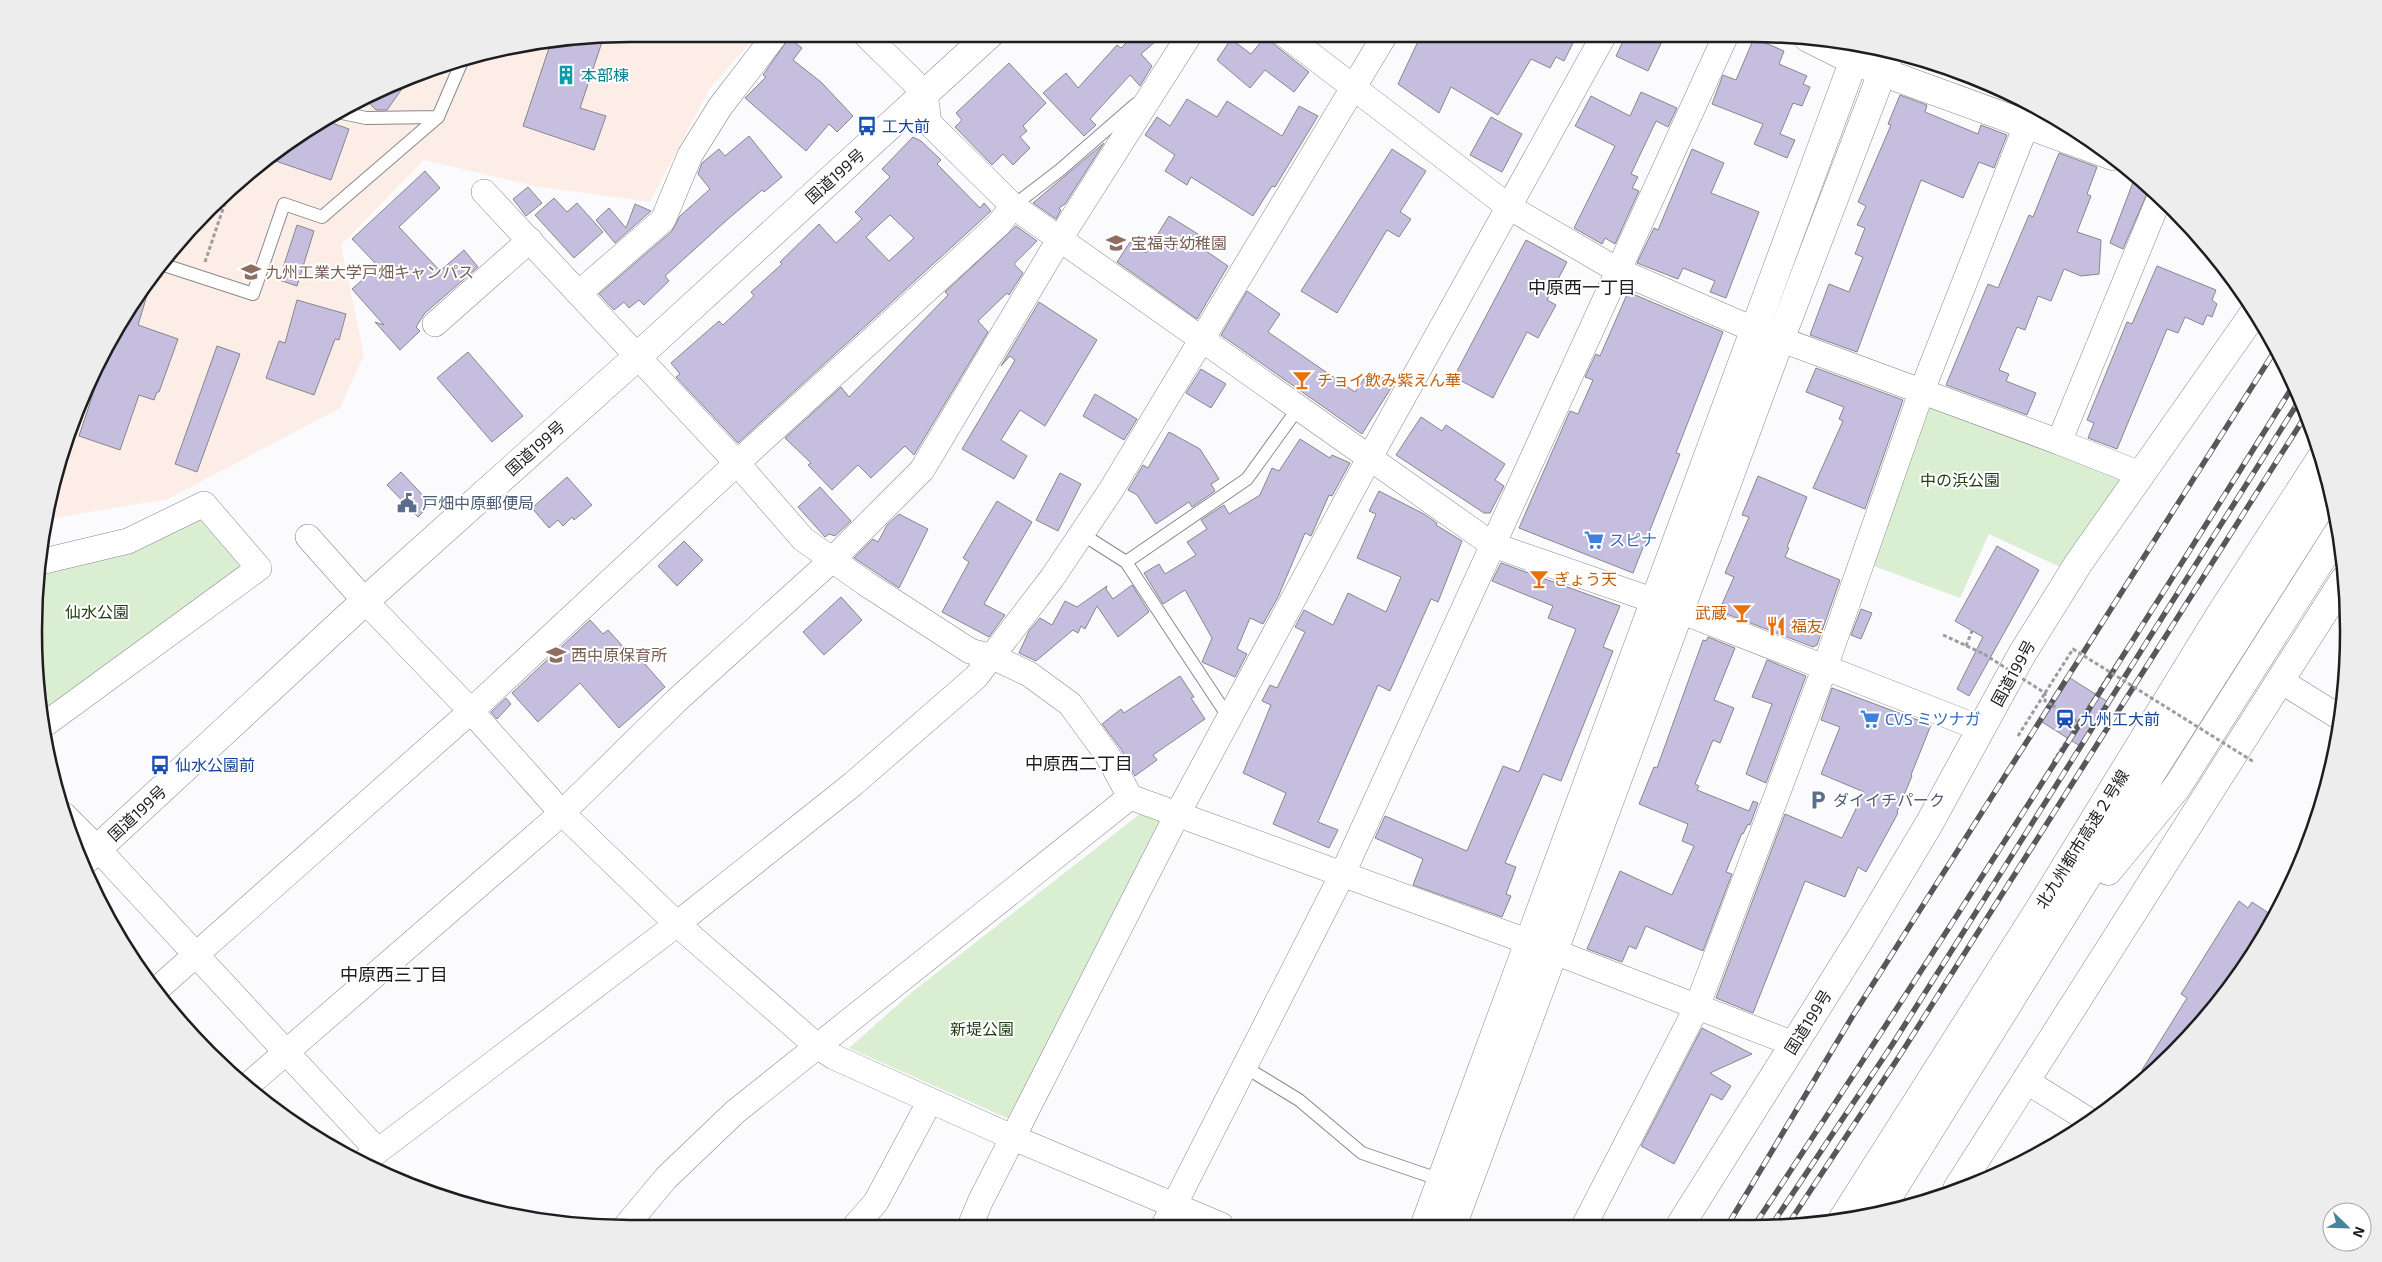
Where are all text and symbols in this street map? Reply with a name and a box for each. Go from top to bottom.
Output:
building icon: 本部棟 [555,64,577,86]
place label: 本部棟 [581,65,629,84]
bus stop icon: 工大前 [856,115,878,137]
place label: 工大前 [882,116,930,135]
street label: 国道199号 [801,144,868,207]
school or university icon: 宝福寺幼稚園 [1105,232,1127,254]
place label: 宝福寺幼稚園 [1131,233,1227,252]
school or university icon: 九州工業大学戸畑キャンパス [240,261,262,283]
place label: 九州工業大学戸畑キャンパス [266,262,474,281]
district label: 中原西一丁目 [1528,276,1636,298]
bar icon: チョイ飲み紫えん華 [1291,369,1313,391]
place label: チョイ飲み紫えん華 [1317,370,1461,389]
street label: 国道199号 [501,416,568,479]
park label: 中の浜公園 [1920,470,2000,489]
public building icon: 戸畑中原郵便局 [396,492,418,514]
place label: 戸畑中原郵便局 [422,493,534,512]
supermarket icon: スピナ [1583,529,1605,551]
place label: スピナ [1609,530,1657,549]
bar icon: ぎょう天 [1528,568,1550,590]
place label: ぎょう天 [1554,569,1617,588]
park label: 仙水公園 [65,602,129,621]
bar icon: 武蔵 [1731,602,1753,624]
place label: 武蔵 [1695,603,1727,622]
restaurant icon: 福友 [1765,615,1787,637]
place label: 福友 [1791,616,1823,635]
street label: 国道199号 [1987,636,2038,709]
school or university icon: 西中原保育所 [545,644,567,666]
place label: 西中原保育所 [571,645,667,664]
supermarket icon: CVS ミツナガ [1859,708,1881,730]
station icon: 九州工大前 [2054,708,2076,730]
place label: CVS ミツナガ [1885,709,1980,728]
place label: 九州工大前 [2080,709,2160,728]
district label: 中原西二丁目 [1025,752,1133,774]
bus stop icon: 仙水公園前 [149,754,171,776]
place label: 仙水公園前 [175,755,255,774]
street label: 北九州都市高速２号線 [2031,766,2132,912]
street label: 国道199号 [104,781,170,844]
parking icon: ダイイチパーク [1807,789,1829,811]
place label: ダイイチパーク [1833,790,1945,809]
district label: 中原西三丁目 [340,963,448,985]
street label: 国道199号 [1780,986,1835,1058]
park label: 新堤公園 [950,1019,1014,1038]
north arrow [2322,1202,2372,1252]
text: N [2350,1224,2369,1240]

